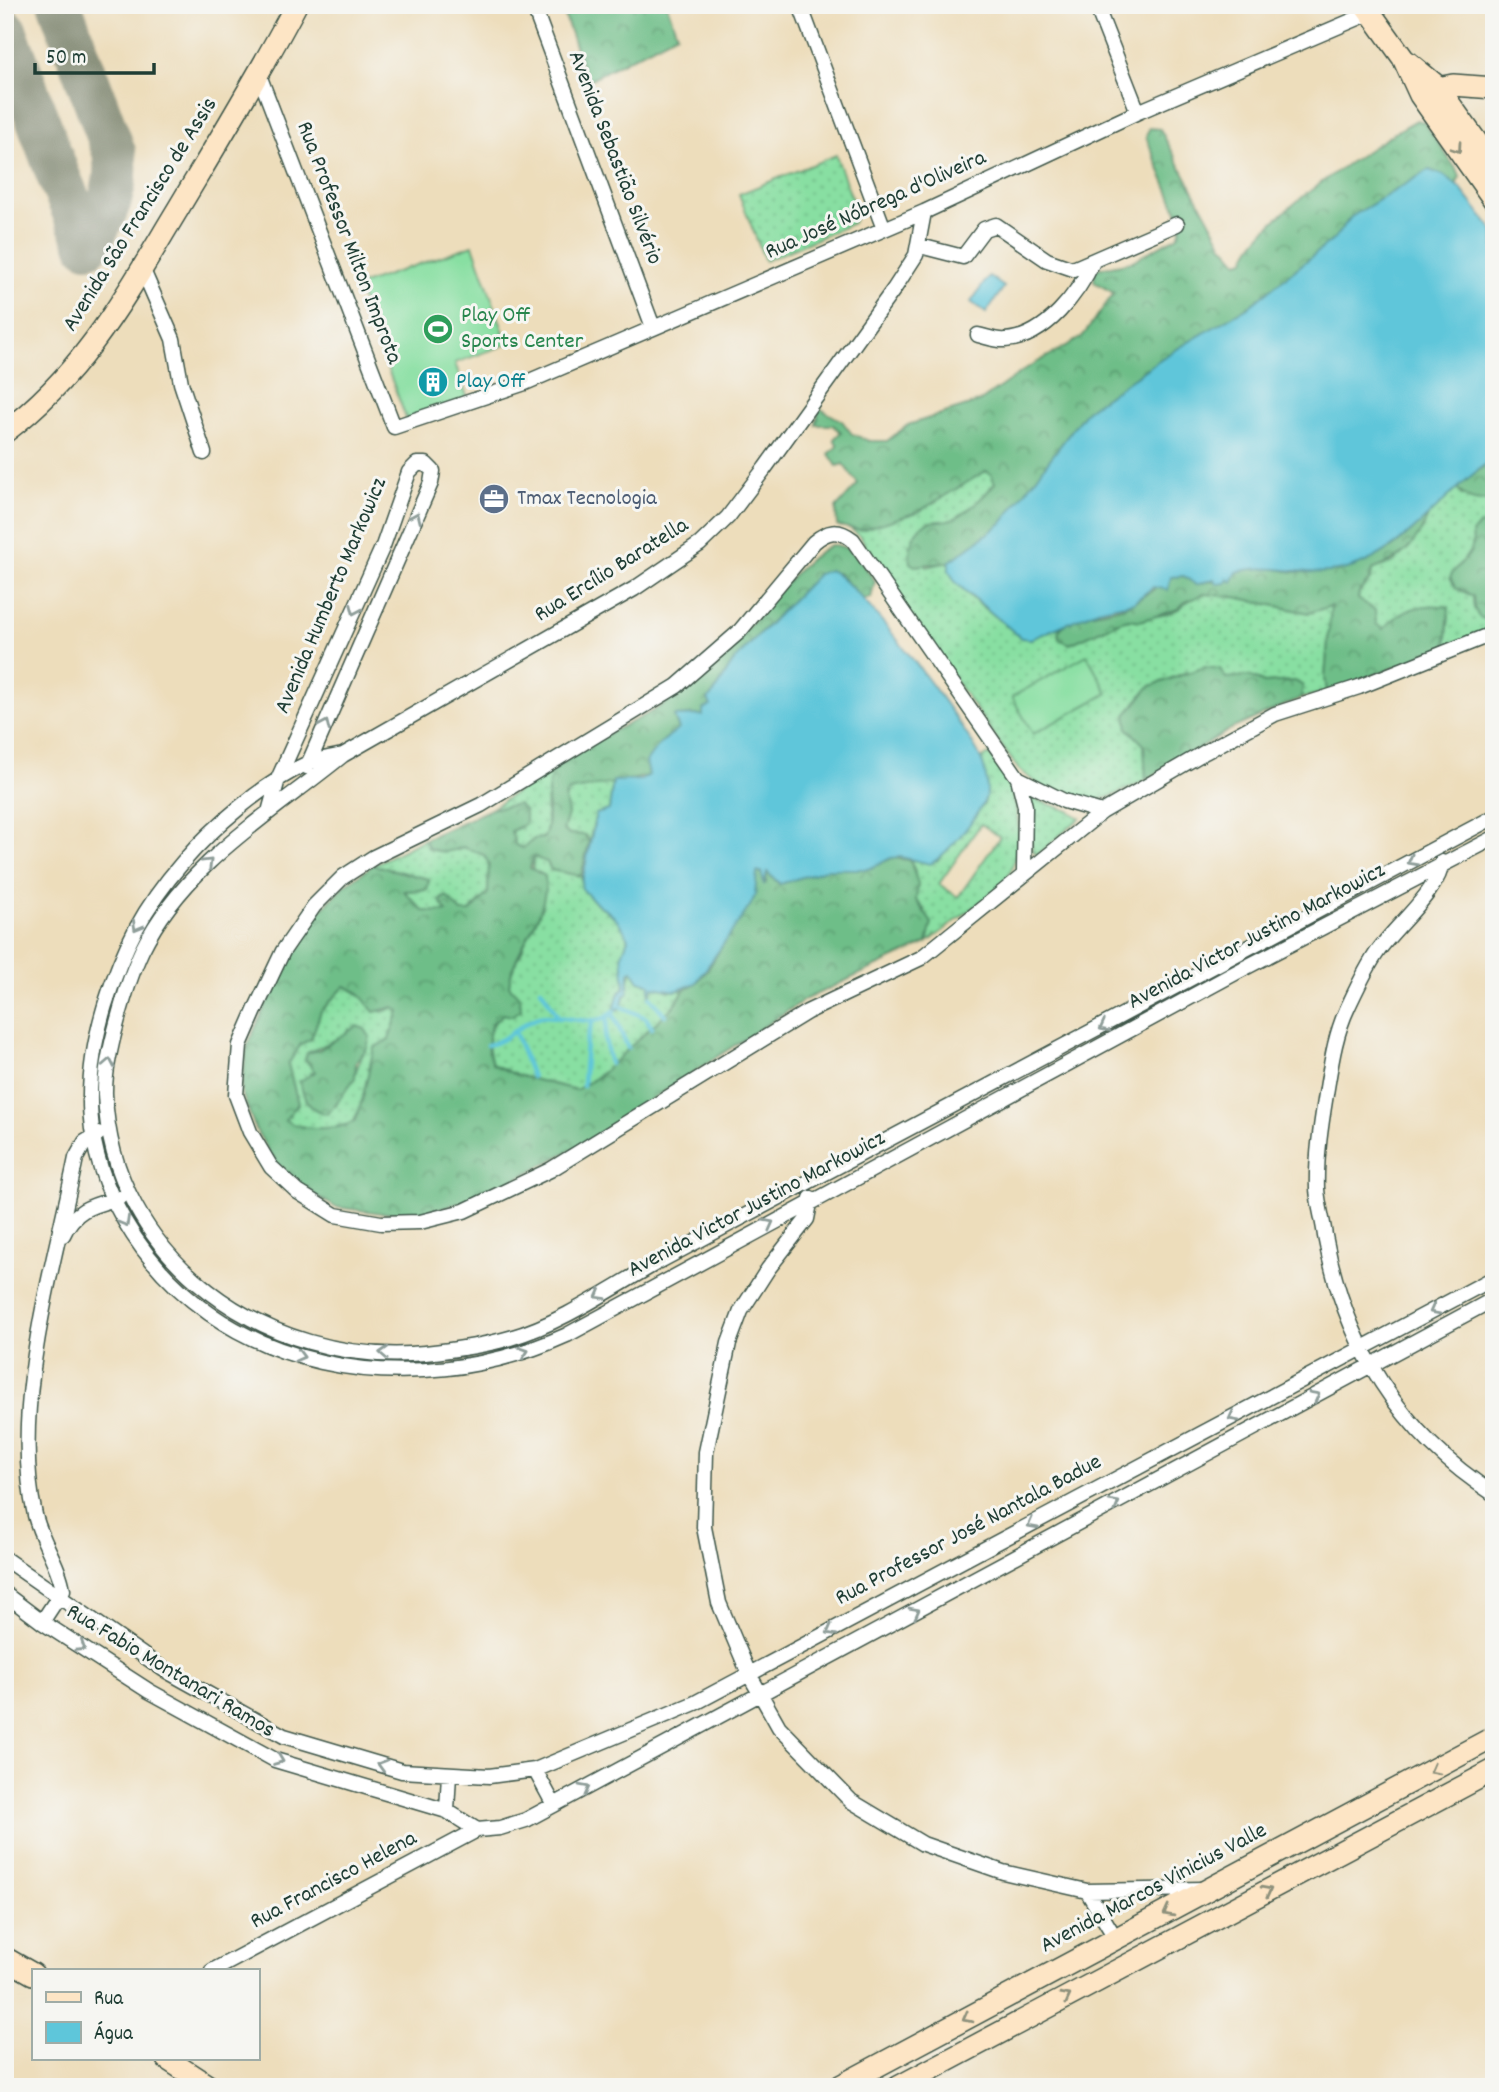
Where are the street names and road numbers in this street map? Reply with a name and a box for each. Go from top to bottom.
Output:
street label: Avenida Sebastião Silvério [558,46,670,270]
street label: Avenida São Francisco de Assis [55,91,227,339]
street label: Rua Professor Milton Improta [286,117,410,370]
street label: Rua José Nóbrega d'Oliveira [760,142,993,270]
street label: Avenida Humberto Markowicz [267,473,397,719]
street label: Rua Ercílio Baratella [529,510,696,632]
street label: Avenida Victor Justino Markowicz [1122,855,1392,1019]
street label: Avenida Victor Justino Markowicz [622,1123,892,1287]
street label: Rua Professor José Nantala Badue [830,1447,1108,1615]
street label: Rua Fabio Montanari Ramos [59,1596,281,1748]
street label: Avenida Marcos Vinicius Valle [1035,1815,1273,1963]
street label: Rua Francisco Helena [245,1823,424,1939]

